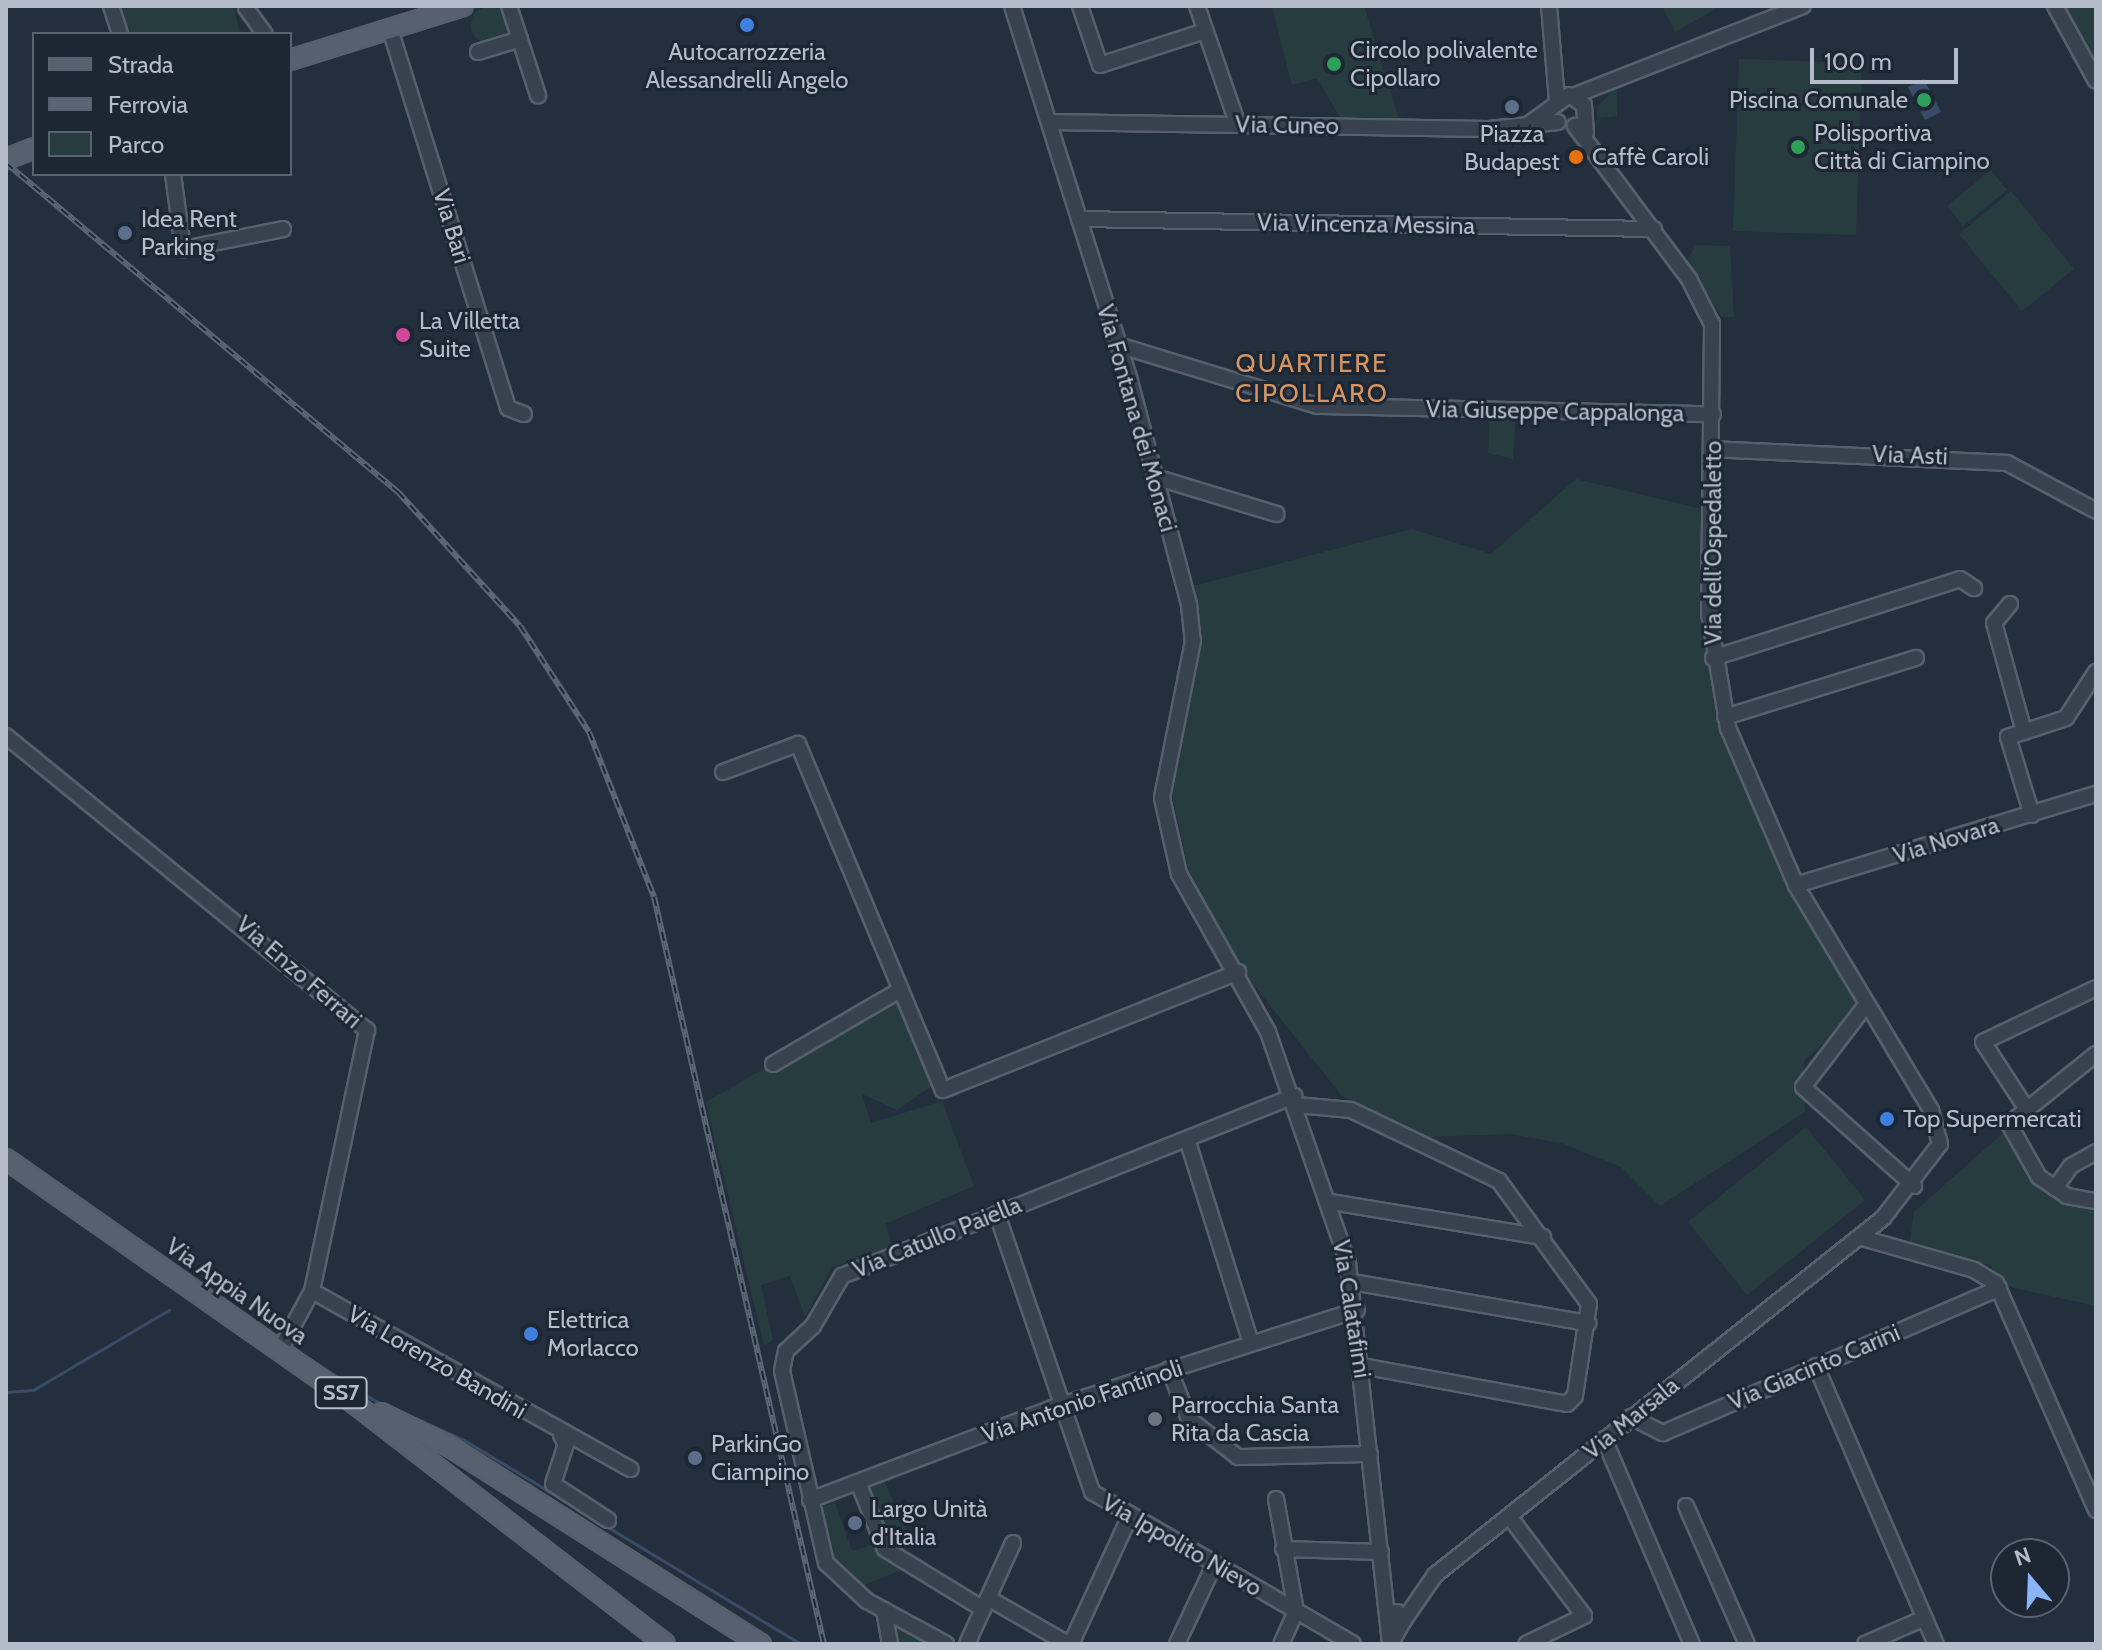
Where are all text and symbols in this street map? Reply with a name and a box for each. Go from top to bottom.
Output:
marker: Autocarrozzeria Alessandrelli Angelo [738,16,756,34]
legend [32,32,292,176]
scale bar [1814,32,1962,82]
place label: Circolo polivalente Cipollaro [1350,36,1538,92]
place label: Autocarrozzeria Alessandrelli Angelo [645,38,849,94]
text: 100 m [1824,47,1892,76]
text: Strada [108,50,174,79]
marker: Circolo polivalente Cipollaro [1325,55,1343,73]
place label: Piscina Comunale [1729,86,1908,114]
text: Ferrovia [108,90,188,119]
marker: Piscina Comunale [1915,91,1933,109]
marker: Piazza Budapest [1503,98,1521,116]
street label: Via Cuneo [1235,110,1339,140]
place label: Polisportiva Città di Ciampino [1814,119,1990,175]
place label: Piazza Budapest [1464,120,1560,176]
text: Parco [108,130,164,159]
marker: Polisportiva Città di Ciampino [1789,138,1807,156]
place label: Caffè Caroli [1592,143,1709,171]
marker: Caffè Caroli [1567,148,1585,166]
street label: Via Bari [427,185,477,267]
place label: Idea Rent Parking [141,205,237,261]
street label: Via Vincenza Messina [1257,208,1475,240]
marker: Idea Rent Parking [116,224,134,242]
street label: Via Fontana dei Monaci [1091,301,1183,535]
place label: La Villetta Suite [419,307,520,363]
marker: La Villetta Suite [394,326,412,344]
district label: QUARTIERE CIPOLLARO [1235,348,1389,410]
street label: Via Giuseppe Cappalonga [1426,394,1684,428]
street label: Via Asti [1872,439,1948,471]
street label: Via dell'Ospedaletto [1699,441,1727,645]
street label: Via Novara [1889,810,2003,870]
street label: Via Enzo Ferrari [230,910,368,1034]
place label: Top Supermercati [1903,1105,2082,1133]
marker: Top Supermercati [1878,1110,1896,1128]
street label: Via Catullo Paiella [848,1190,1026,1284]
street label: Via Appia Nuova [161,1231,313,1351]
street label: Via Calatafimi [1327,1238,1377,1380]
street label: Via Lorenzo Bandini [343,1299,531,1425]
place label: Elettrica Morlacco [547,1306,639,1362]
street label: Via Giacinto Carini [1724,1318,1904,1416]
marker: Elettrica Morlacco [522,1325,540,1343]
street label: Via Antonio Fantinoli [978,1353,1186,1449]
street label: Via Marsala [1577,1371,1685,1465]
road number: SS7 [313,1375,369,1411]
place label: Parrocchia Santa Rita da Cascia [1171,1391,1339,1447]
marker: Parrocchia Santa Rita da Cascia [1146,1410,1164,1428]
place label: ParkinGo Ciampino [711,1430,809,1486]
marker: ParkinGo Ciampino [686,1449,704,1467]
street label: Via Ippolito Nievo [1097,1488,1267,1602]
place label: Largo Unità d'Italia [871,1495,988,1551]
marker: Largo Unità d'Italia [846,1514,864,1532]
north arrow [1990,1538,2070,1618]
text: N [2011,1541,2034,1572]

